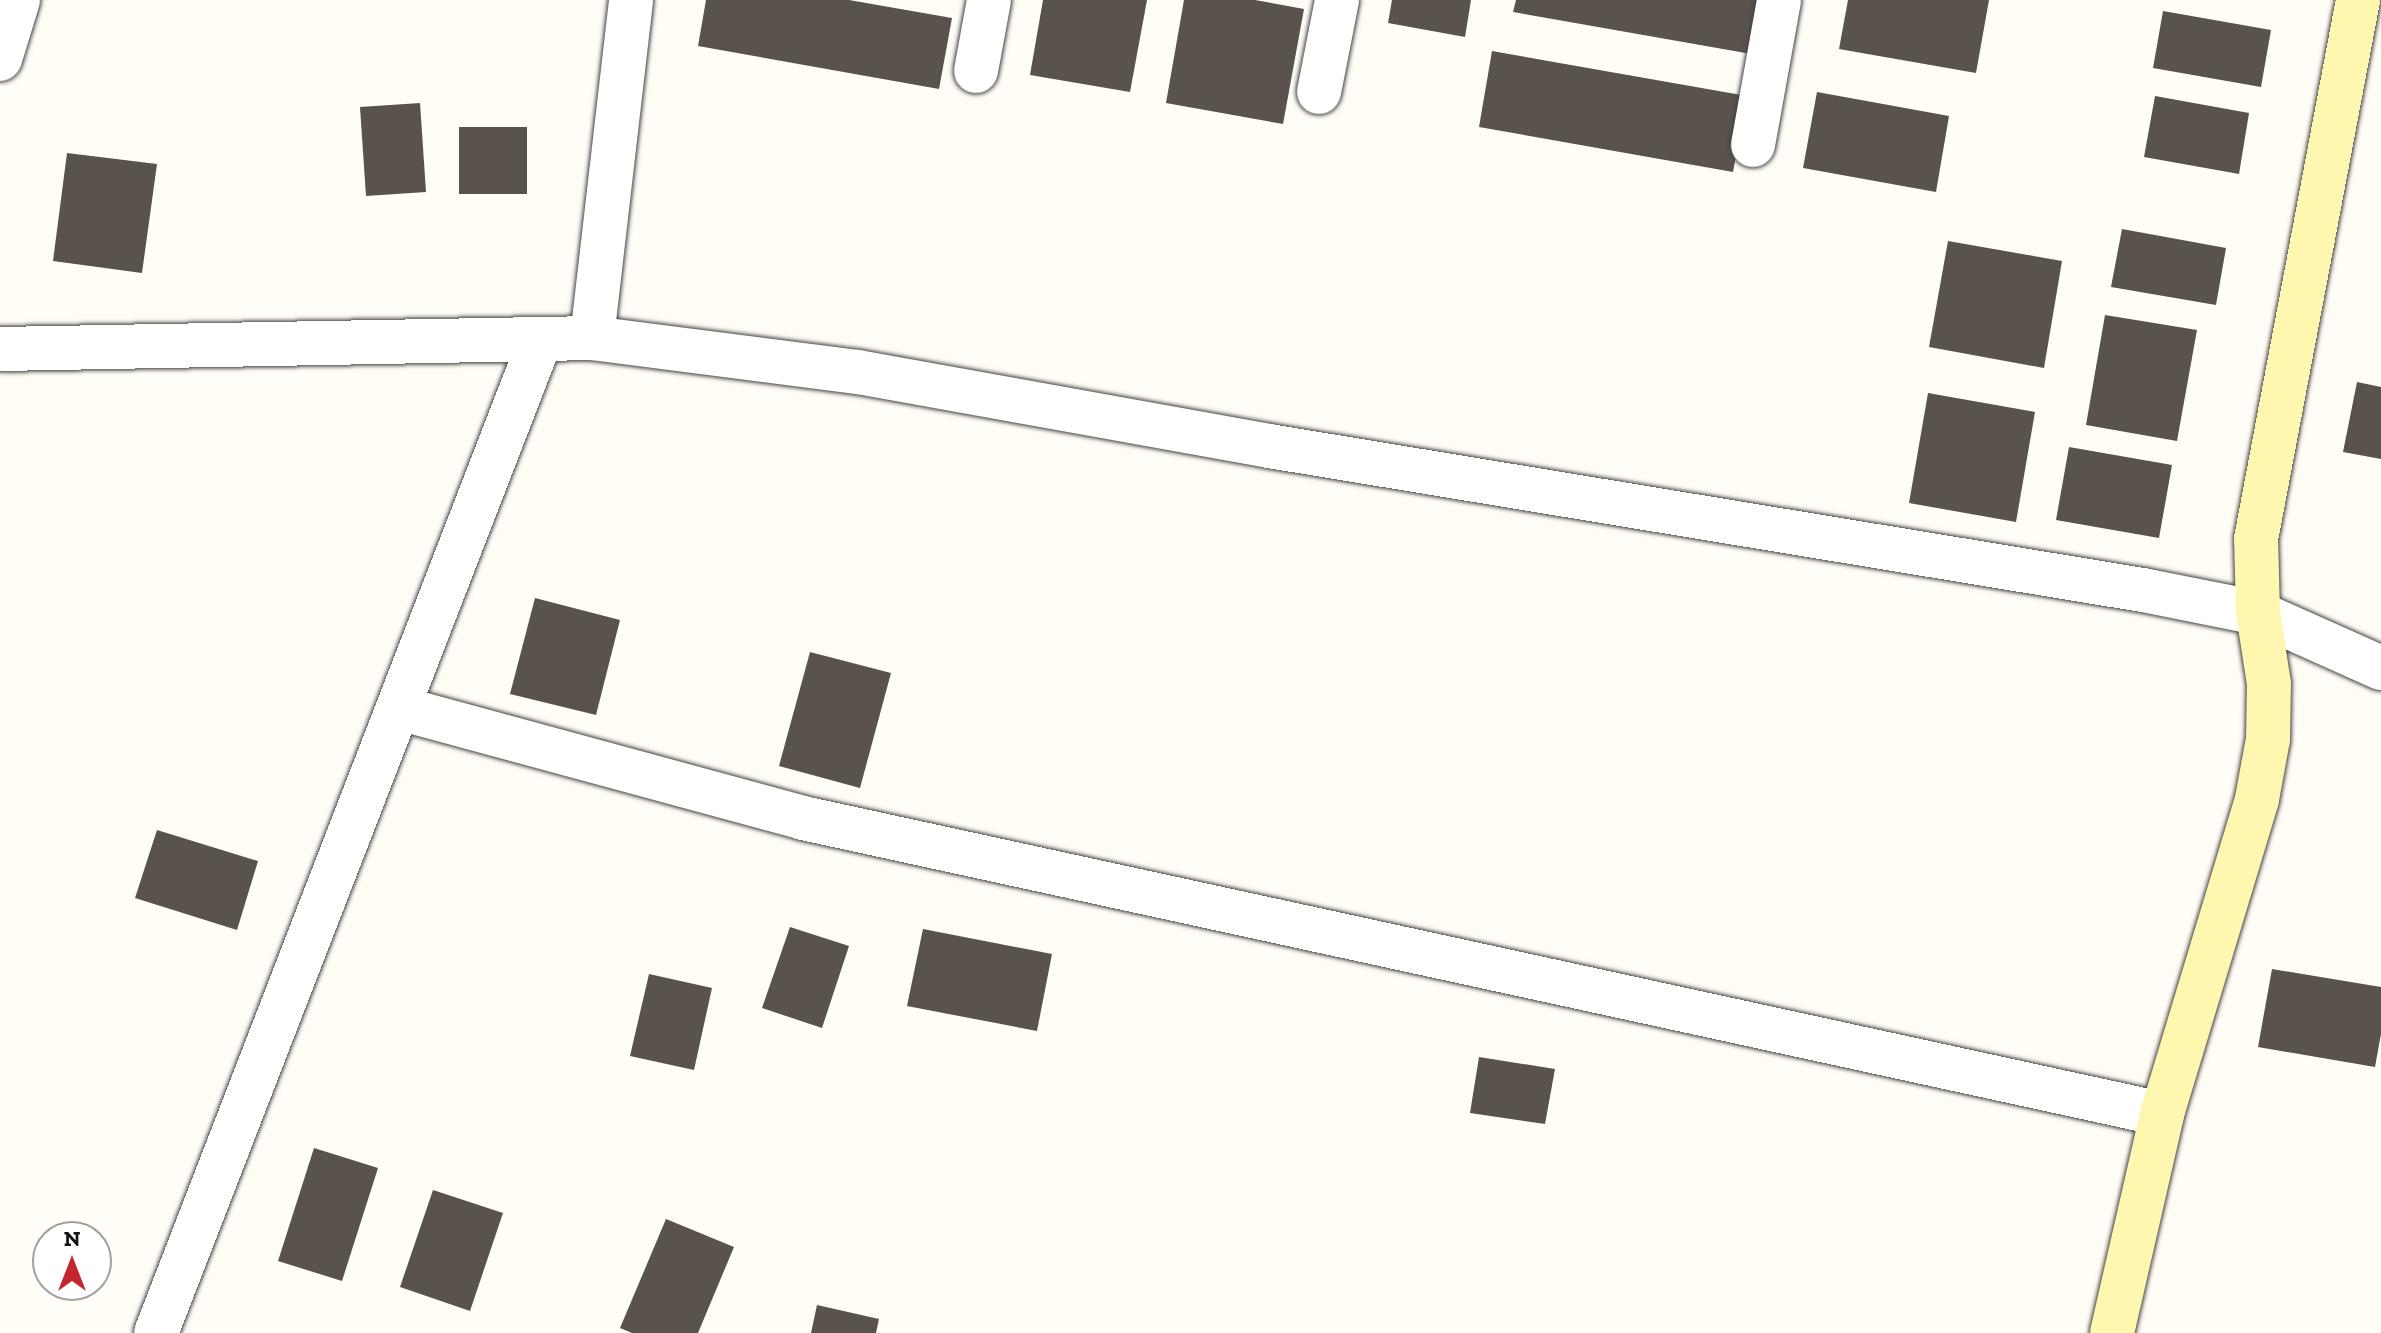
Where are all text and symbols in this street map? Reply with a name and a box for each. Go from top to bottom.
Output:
north arrow [32,1221,112,1301]
text: N [64,1225,80,1252]

